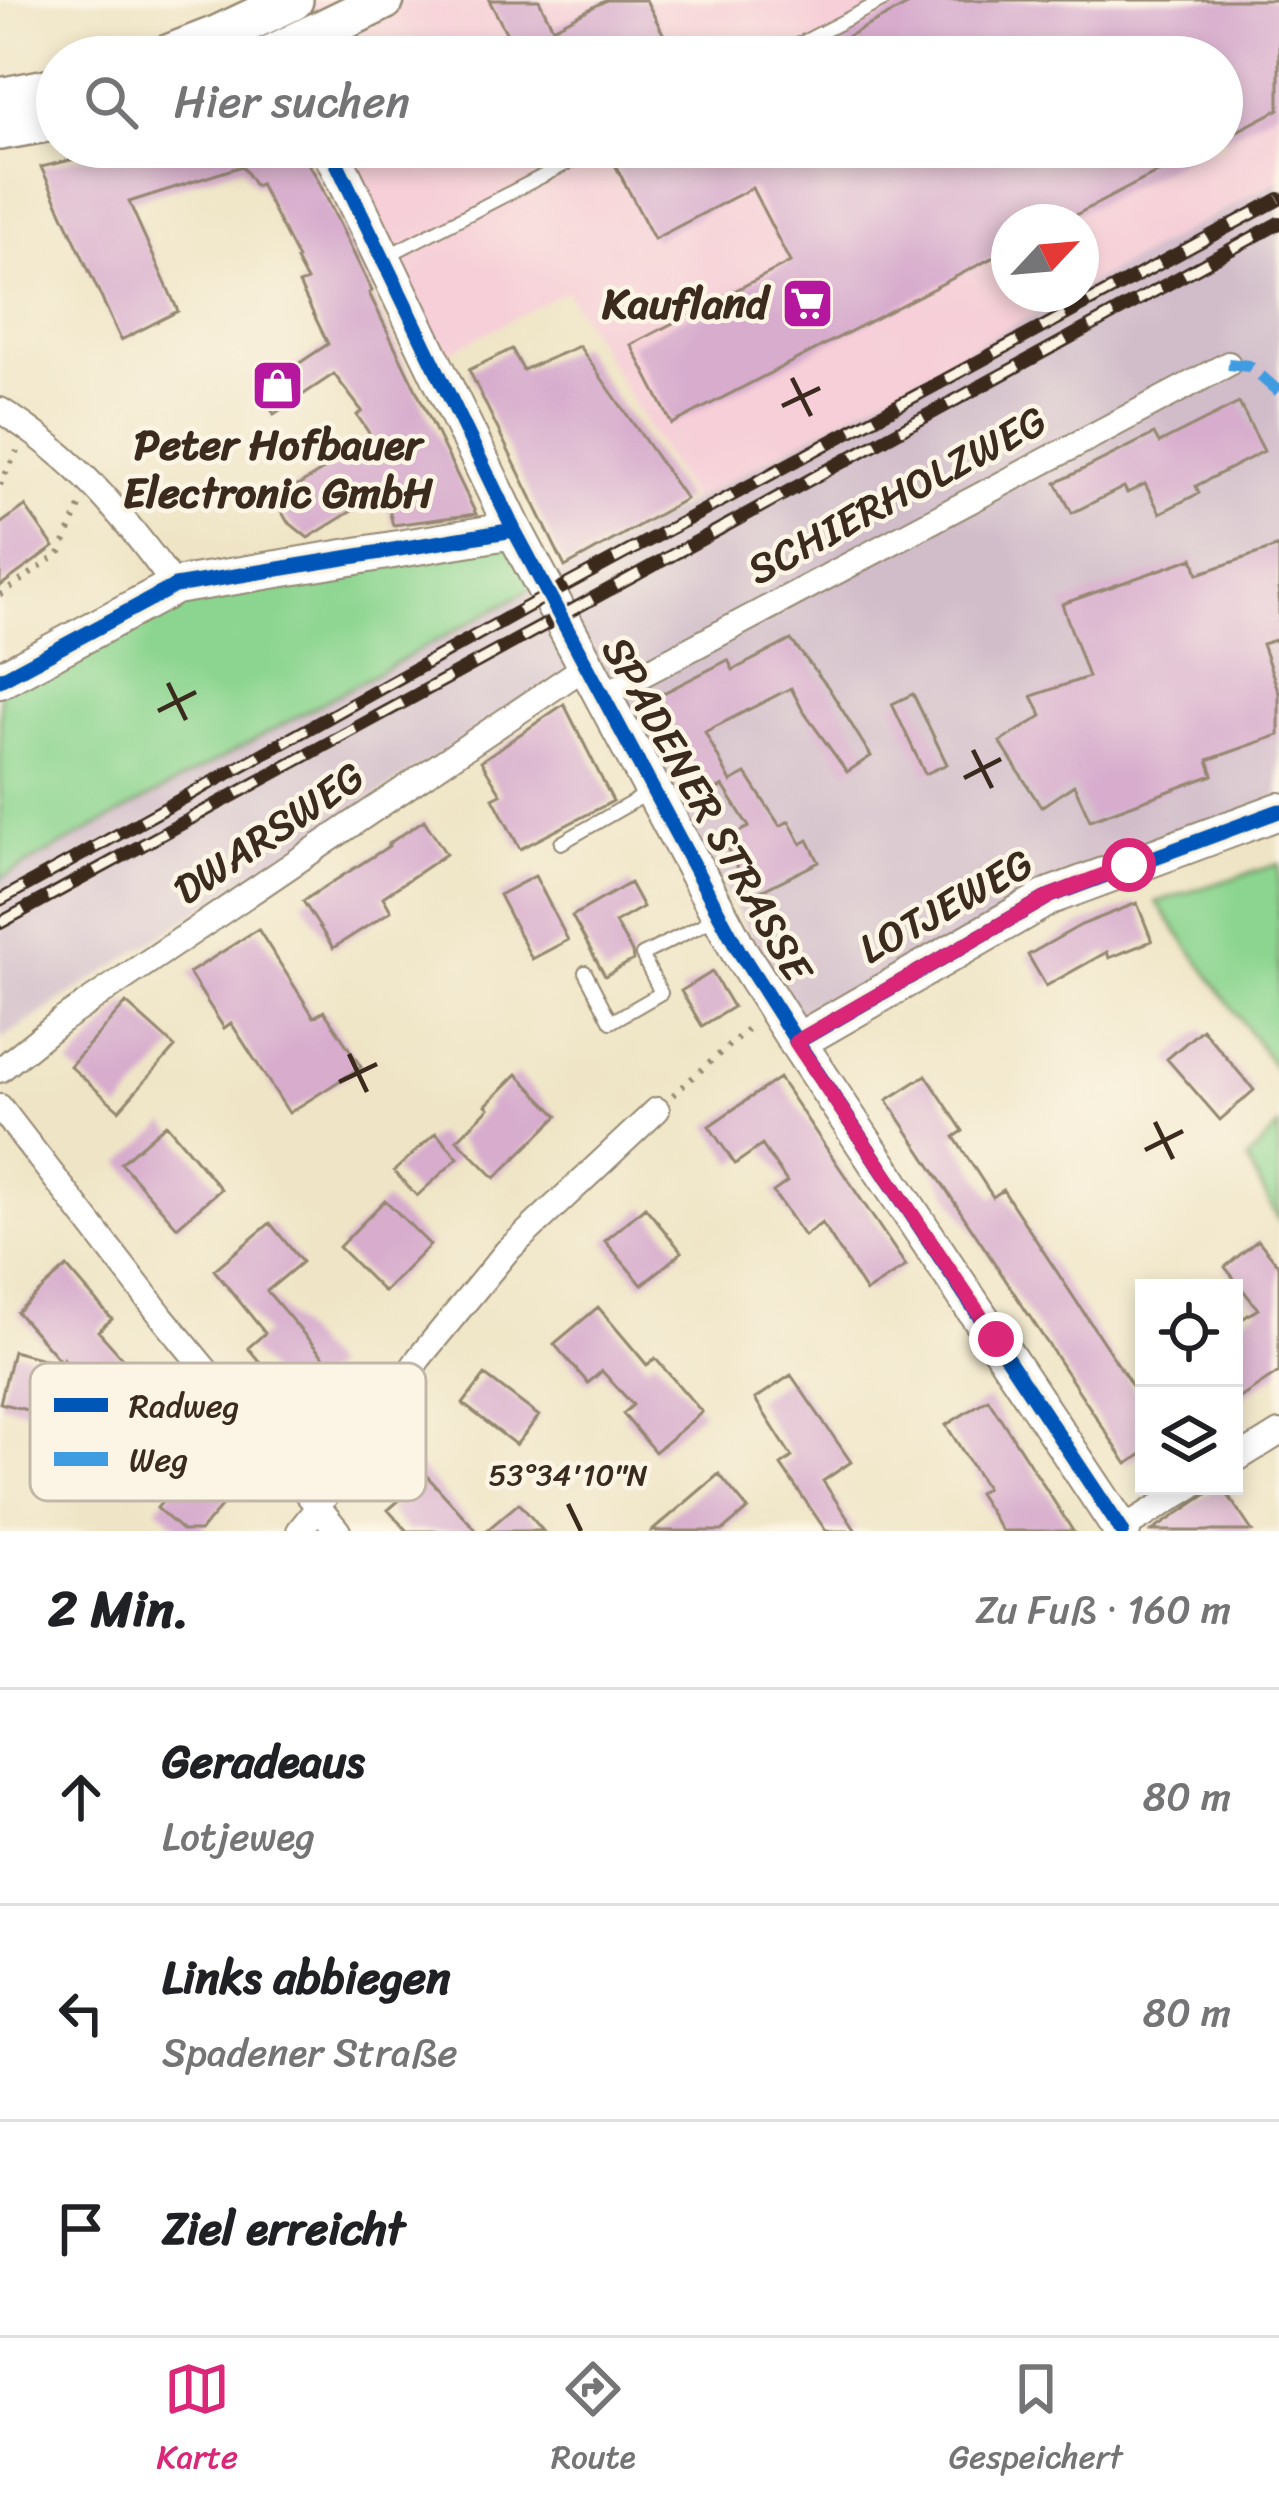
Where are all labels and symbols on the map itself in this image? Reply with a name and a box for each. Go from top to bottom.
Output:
north arrow [991,204,1099,312]
place label: Kaufland [601,267,772,341]
supermarket icon: Kaufland [779,276,835,332]
shop icon: Peter Hofbauer Electronic GmbH [250,358,306,414]
street label: SCHIERHOLZWEG [733,385,1061,605]
place label: Peter Hofbauer Electronic GmbH [123,408,433,530]
street label: SPADENER STRASSE [581,622,834,998]
street label: DWARSWEG [157,741,381,925]
street label: LOTJEWEG [844,827,1048,985]
route start [1102,838,1156,892]
route end [969,1312,1023,1366]
legend [30,1363,426,1501]
text: Radweg [129,1377,239,1435]
text: Weg [129,1431,188,1489]
text: 53°34'10"N [488,1448,648,1502]

